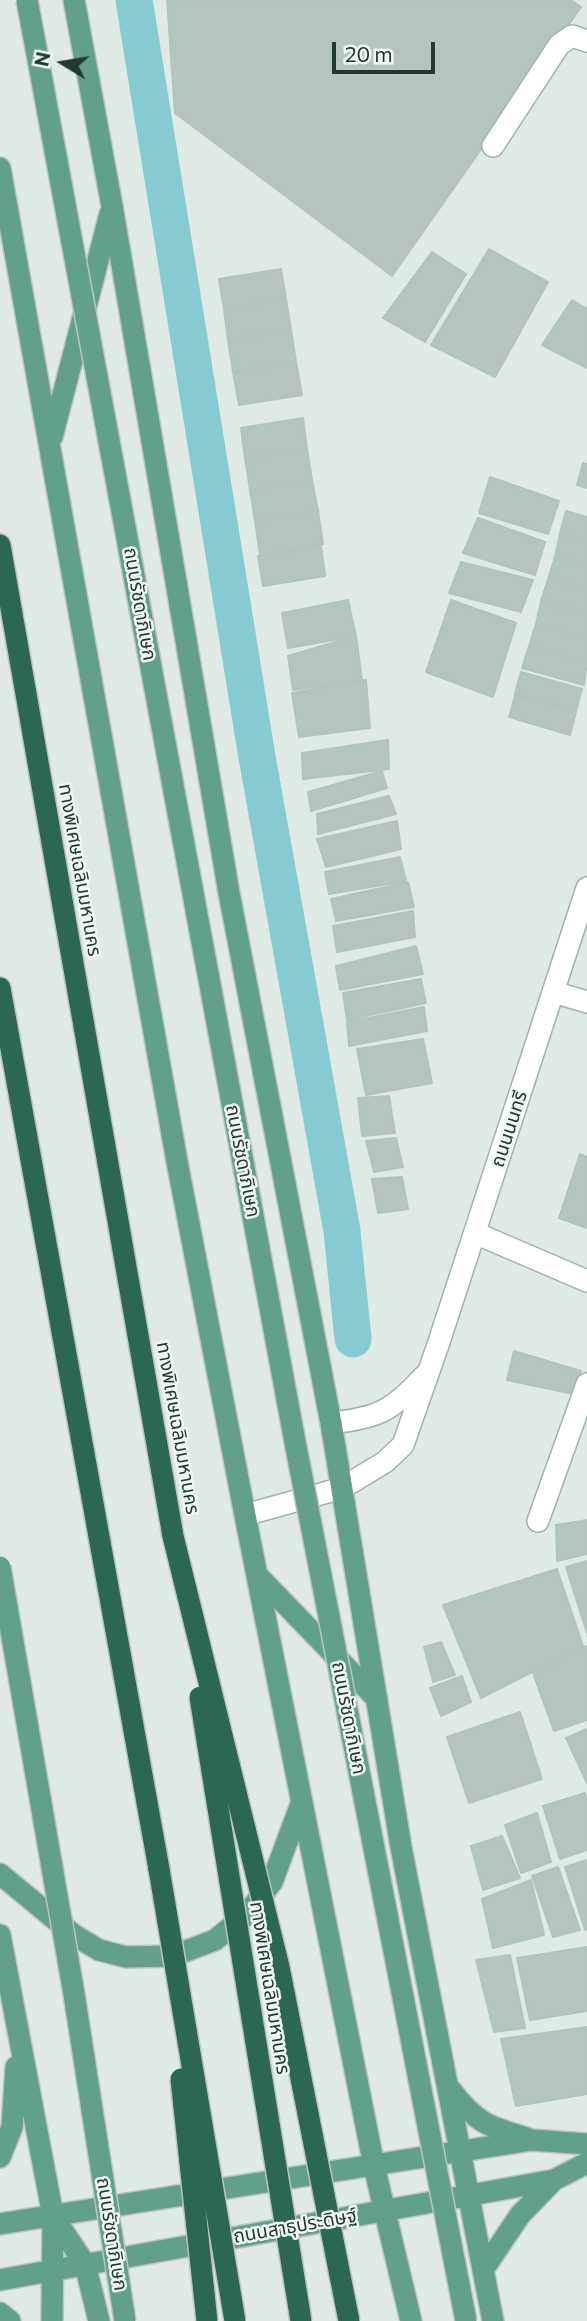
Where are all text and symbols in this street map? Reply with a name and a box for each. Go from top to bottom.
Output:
north arrow [28,28,98,98]
scale bar [335,28,438,72]
text: 20 m [345,41,393,66]
text: N [29,50,55,68]
street label: ถนนรัชดาภิเษก [119,546,161,662]
street label: ทางพิเศษเฉลิมมหานคร [54,782,106,958]
street label: ถนนนนทรี [486,1088,532,1170]
street label: ถนนรัชดาภิเษก [221,1103,265,1219]
street label: ทางพิเศษเฉลิมมหานคร [152,1340,204,1516]
street label: ถนนรัชดาภิเษก [327,1660,371,1776]
street label: ทางพิเศษเฉลิมมหานคร [245,1900,295,2076]
street label: ถนนรัชดาภิเษก [92,2176,132,2292]
street label: ถนนสาธุประดิษฐ์ [231,2204,359,2248]

